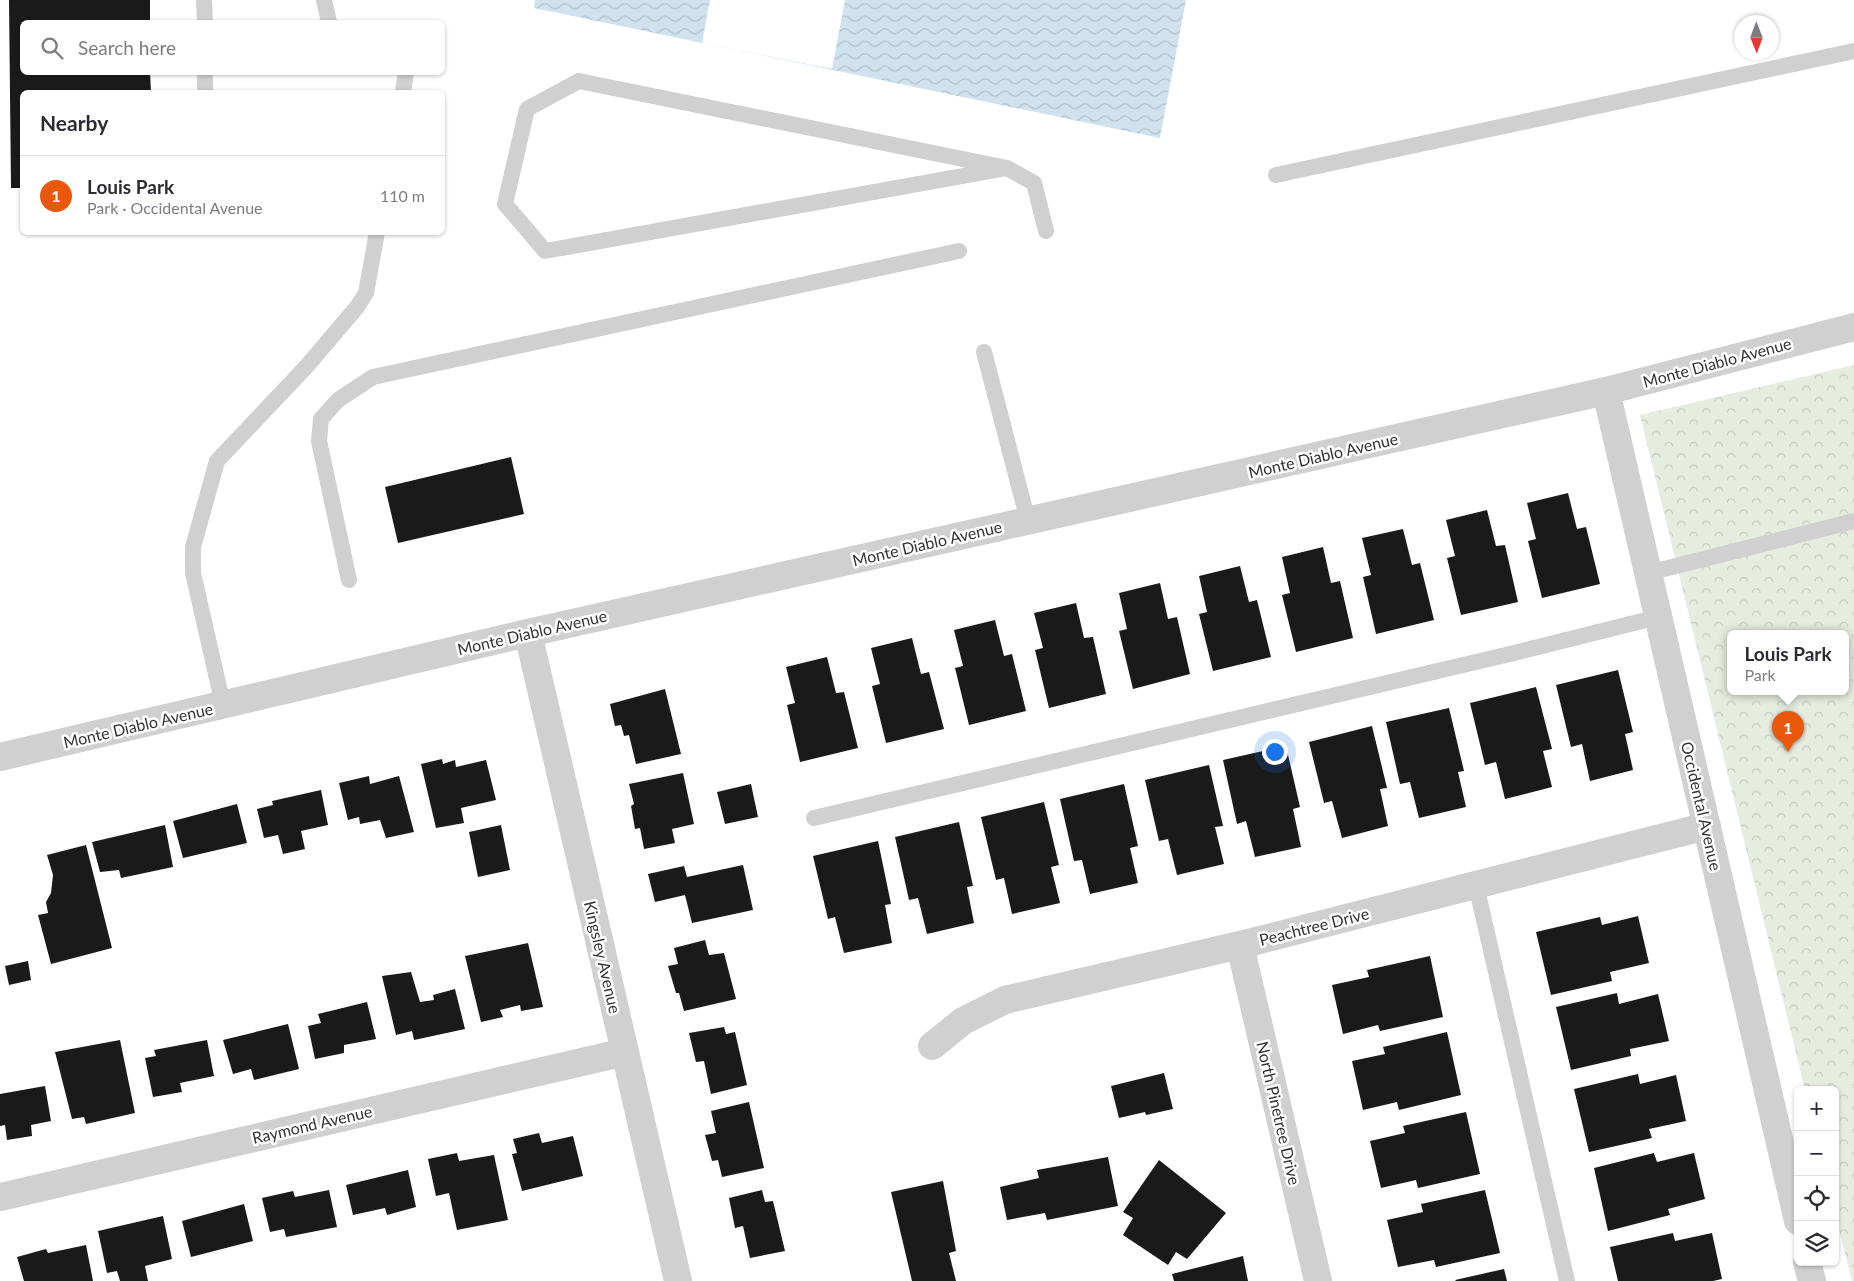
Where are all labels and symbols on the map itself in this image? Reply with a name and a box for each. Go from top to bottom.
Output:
north arrow [1734,15,1779,60]
street label: Monte Diablo Avenue [1641,333,1793,391]
street label: Monte Diablo Avenue [1246,429,1400,481]
street label: Monte Diablo Avenue [850,517,1004,569]
street label: Monte Diablo Avenue [455,606,609,658]
street label: Monte Diablo Avenue [61,699,215,751]
pin: 1 [1772,711,1804,752]
your location [1262,739,1288,765]
street label: Occidental Avenue [1678,740,1726,872]
street label: Kingsley Avenue [581,899,625,1015]
street label: Peachtree Drive [1257,903,1371,949]
street label: North Pinetree Drive [1253,1039,1305,1187]
street label: Raymond Avenue [250,1101,374,1147]

